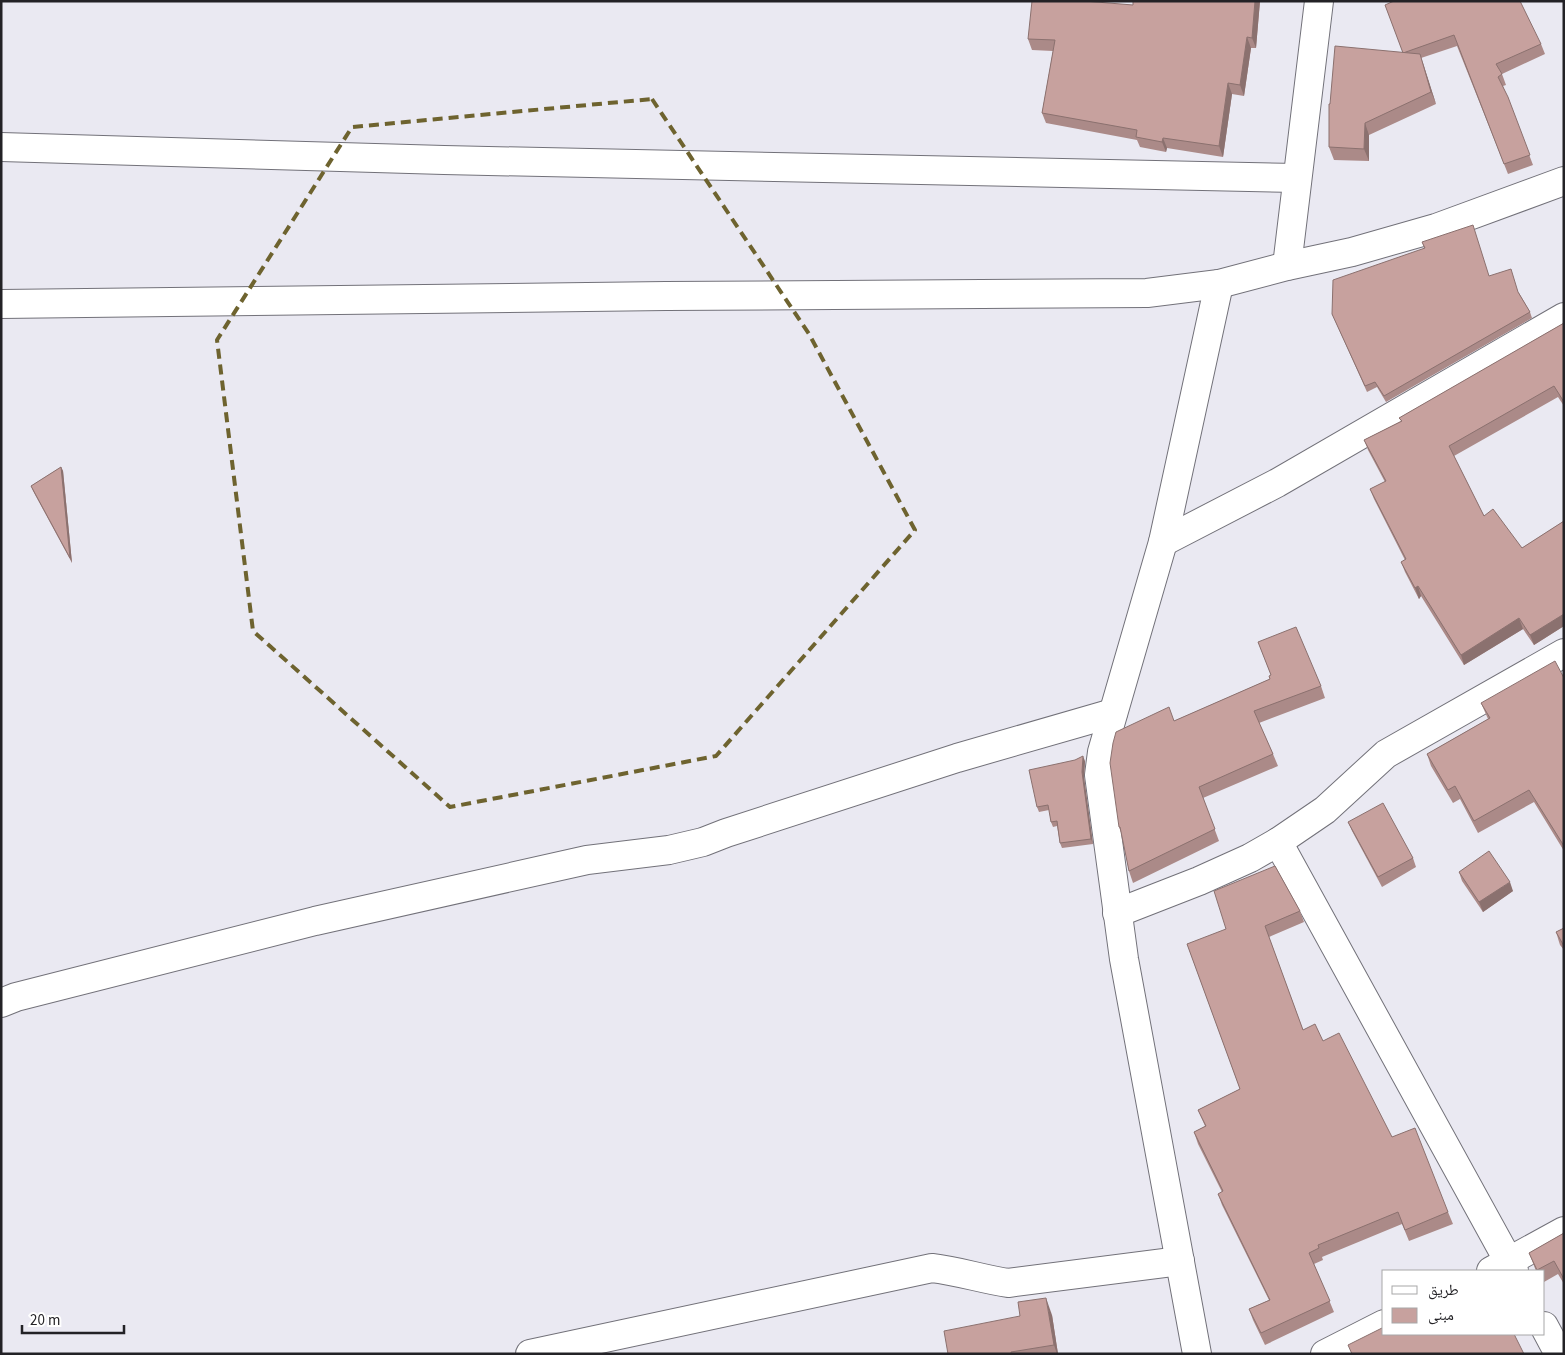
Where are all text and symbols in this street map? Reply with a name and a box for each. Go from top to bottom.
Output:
legend [1382,1270,1545,1335]
text: طريق [1428,1280,1459,1301]
scale bar [22,1302,125,1334]
text: مبنى [1428,1305,1454,1326]
text: 20 m [30,1310,60,1331]

